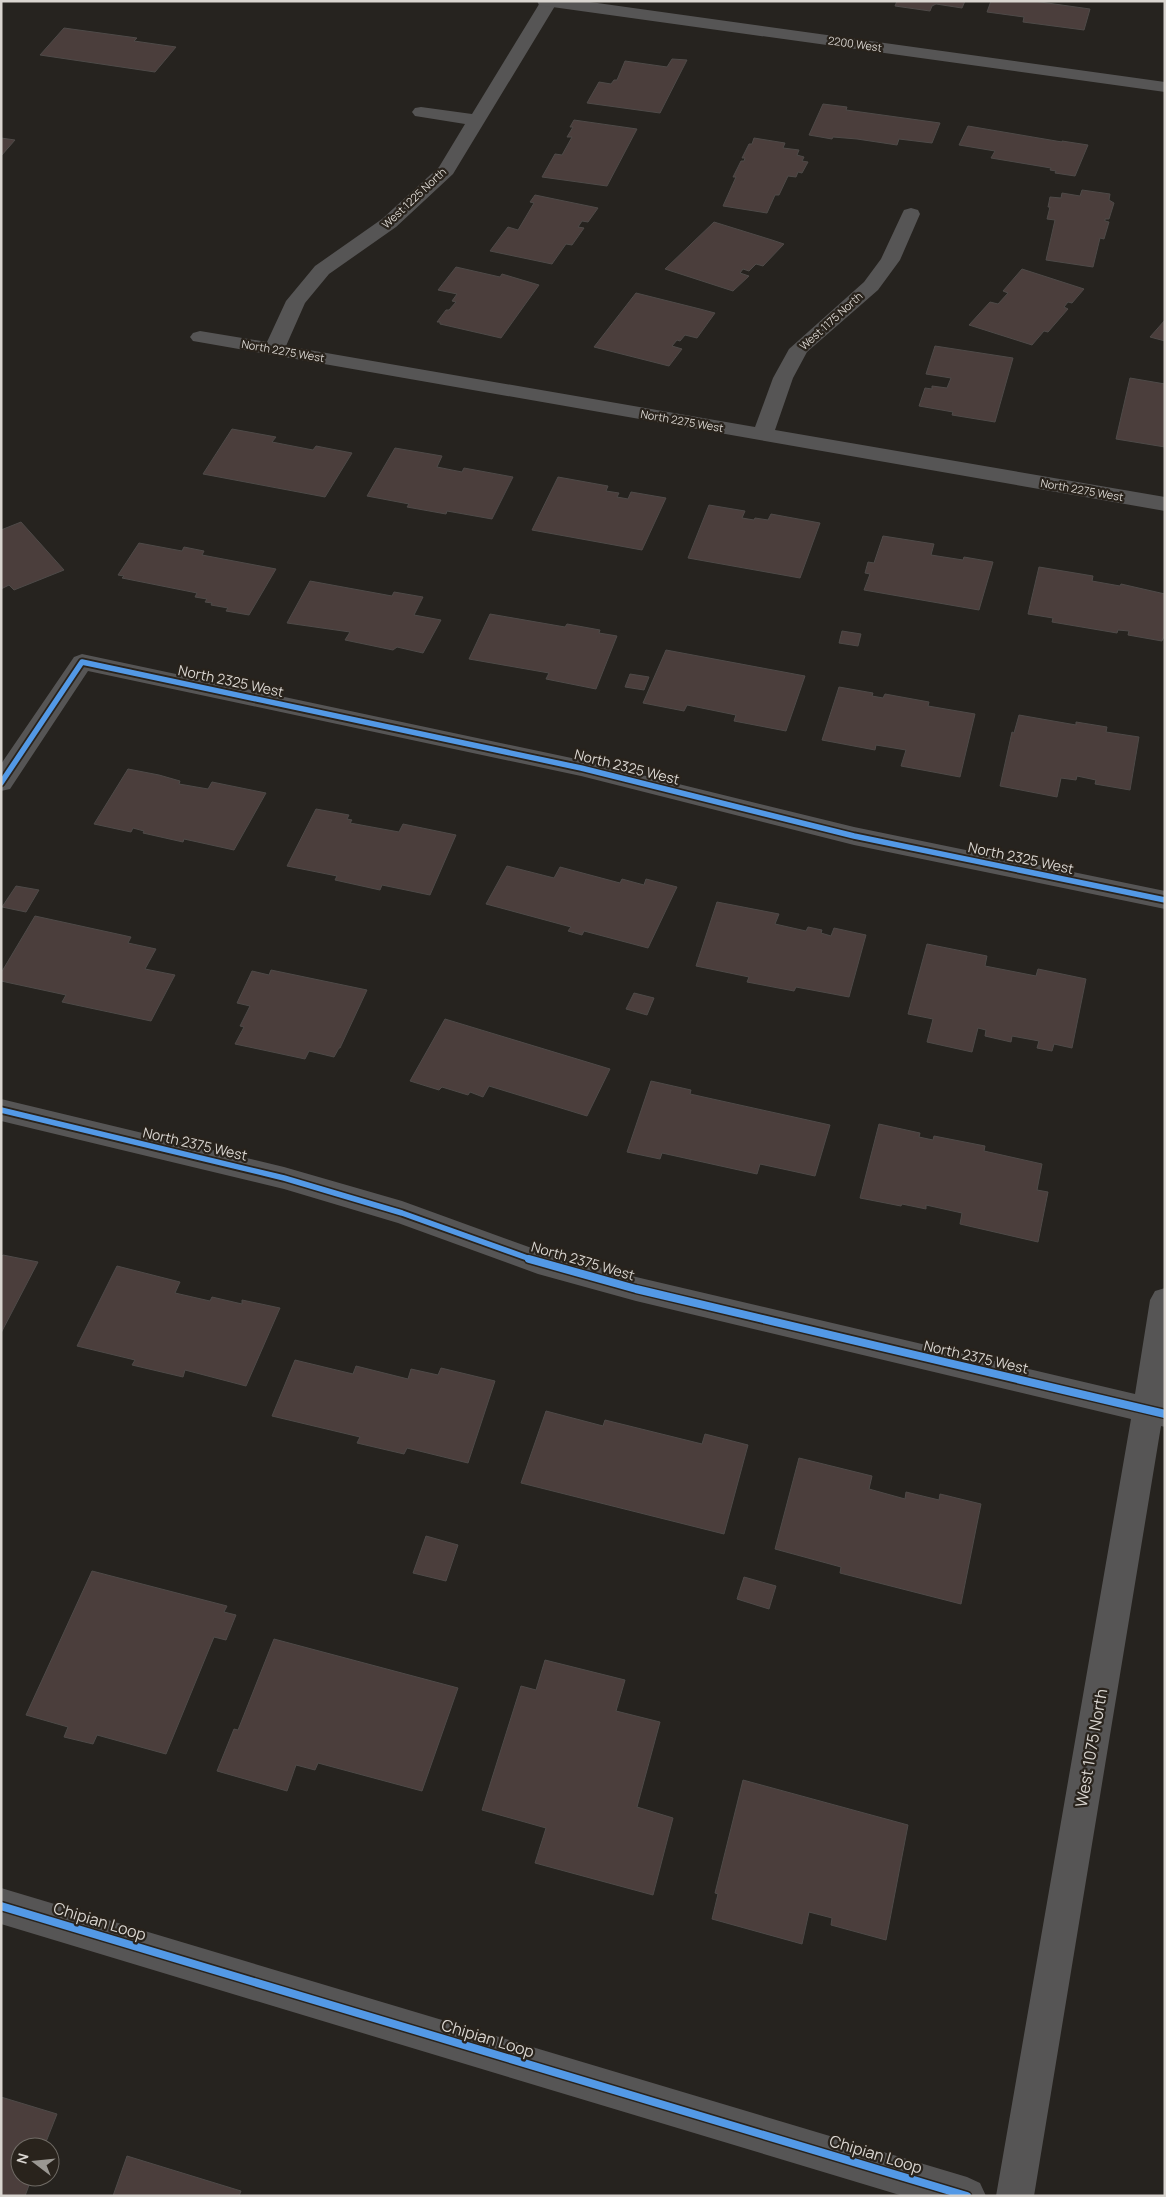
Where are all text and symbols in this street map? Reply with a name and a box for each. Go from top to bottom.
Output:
street label: 2200 West [827,32,883,55]
street label: West 1225 North [378,164,449,231]
street label: West 1175 North [796,288,865,353]
street label: North 2275 West [240,336,326,365]
street label: North 2275 West [639,406,725,435]
street label: North 2275 West [1039,475,1125,504]
street label: North 2325 West [176,660,286,701]
street label: North 2325 West [573,744,682,789]
street label: North 2325 West [966,837,1076,878]
street label: North 2375 West [141,1122,250,1165]
street label: North 2375 West [529,1237,637,1284]
street label: North 2375 West [922,1335,1031,1378]
street label: West 1075 North [1070,1687,1112,1809]
street label: Chipian Loop [51,1896,149,1946]
street label: Chipian Loop [439,2013,537,2063]
street label: Chipian Loop [827,2129,925,2179]
north arrow [10,2137,60,2187]
text: N [12,2151,33,2166]

